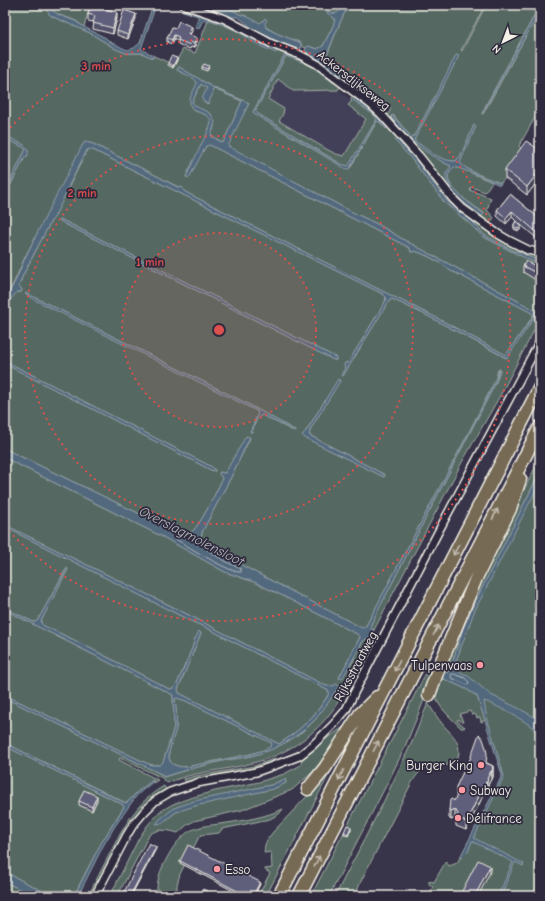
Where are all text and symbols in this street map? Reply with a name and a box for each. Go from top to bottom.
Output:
north arrow [483,22,523,62]
text: N [490,42,504,56]
street label: Ackersdijkseweg [314,47,393,114]
text: 3 min [81,59,111,73]
text: 2 min [67,186,97,200]
text: 1 min [136,255,164,269]
centre of rings [212,323,226,337]
water label: Overslagmolensloot [136,503,249,571]
one-way arrow [492,509,499,521]
one-way arrow [452,544,460,556]
one-way arrow [433,624,440,636]
street label: Rijksstraatweg [331,628,380,704]
place label: Tulpenvaas [411,658,472,673]
one-way arrow [393,659,400,671]
marker: Tulpenvaas [475,660,485,670]
one-way arrow [373,740,381,752]
place label: Burger King [406,758,473,773]
marker: Burger King [476,760,486,770]
one-way arrow [336,769,344,781]
place label: Subway [470,783,511,798]
marker: Subway [457,785,467,795]
place label: Délifrance [466,811,522,826]
marker: Délifrance [453,813,463,823]
one-way arrow [314,856,321,868]
place label: Esso [225,862,251,877]
marker: Esso [212,864,222,874]

